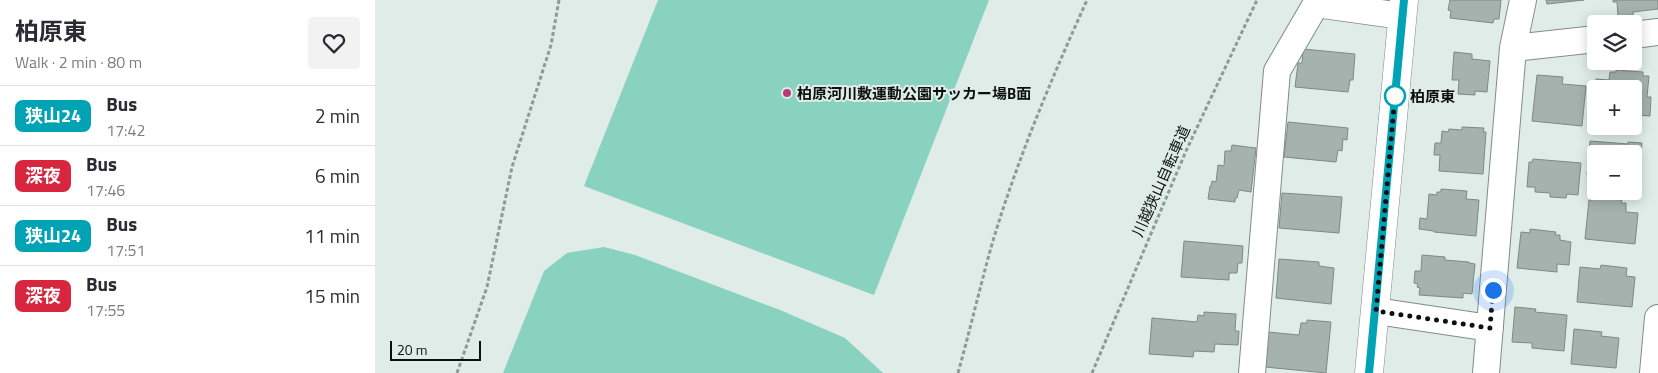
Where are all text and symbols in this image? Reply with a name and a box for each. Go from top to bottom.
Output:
text: 柏原東 [15,13,87,49]
map controls [1587,15,1642,200]
button: layers [1587,15,1642,70]
button: heart [308,17,360,69]
text: Walk · 2 min · 80 m [15,50,142,74]
button: + [1587,80,1642,135]
place label: 柏原河川敷運動公園サッカー場B面 [797,82,1031,105]
marker: 柏原東 [1384,85,1406,107]
place label: 柏原東 [1410,85,1455,108]
marker: 柏原河川敷運動公園サッカー場B面 [781,87,793,99]
text: Bus [106,89,137,118]
text: 2 min [315,101,360,130]
text: 狭山24 [25,102,81,129]
text: 17:42 [106,118,145,142]
street label: 川越狭山自転車道 [1126,122,1196,240]
button: − [1587,145,1642,200]
text: Bus [86,149,117,178]
text: 6 min [315,161,360,190]
text: 深夜 [25,162,61,189]
text: 17:46 [86,178,125,202]
text: Bus [106,209,137,238]
text: 11 min [304,221,360,250]
text: 狭山24 [25,222,81,249]
text: 17:51 [106,238,145,262]
text: Bus [86,269,117,298]
your location [1481,278,1506,303]
text: 15 min [304,281,360,310]
text: 深夜 [25,282,61,309]
text: 17:55 [86,298,125,322]
scale bar [390,338,481,361]
text: 20 m [397,339,427,360]

